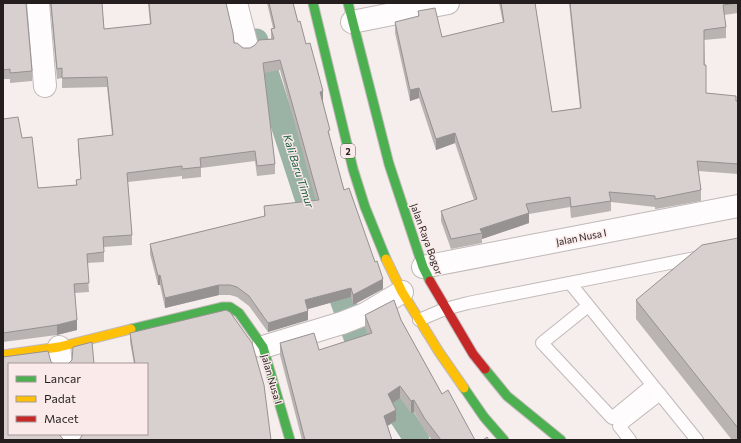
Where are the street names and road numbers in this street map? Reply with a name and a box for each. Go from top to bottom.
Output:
road number: 2 [341,144,355,158]
street label: Jalan Raya Bogor [408,202,446,276]
street label: Jalan Nusa I [555,226,607,248]
street label: Jalan Nusa I [259,353,285,405]

